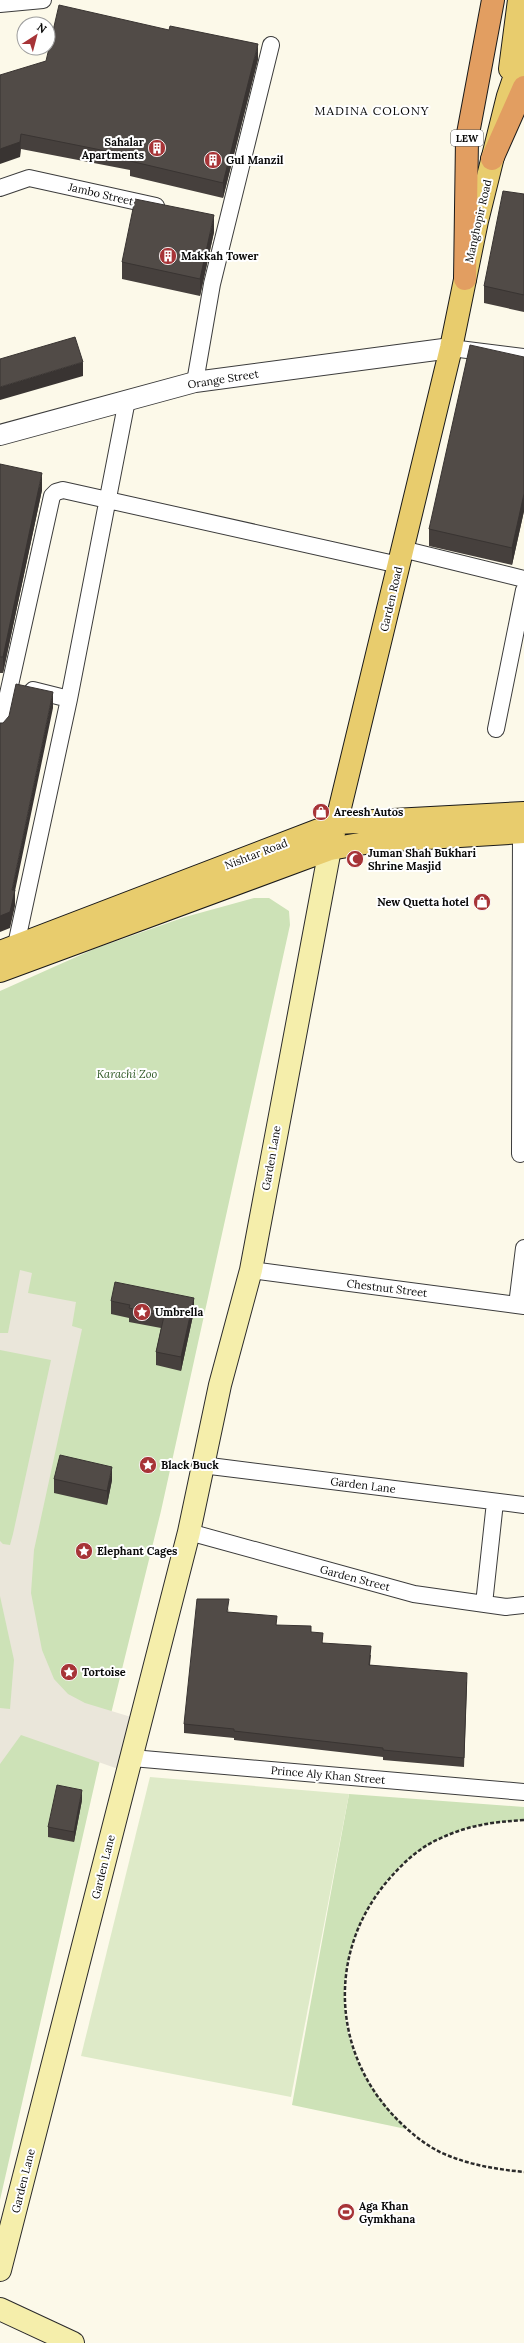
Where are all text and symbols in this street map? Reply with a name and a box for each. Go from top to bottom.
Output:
north arrow [16,16,56,56]
text: N [34,20,50,36]
district label: MADINA COLONY [315,103,429,118]
road number: LEW [451,130,483,146]
place label: Sahalar Apartments [82,135,145,162]
building icon: Sahalar Apartments [147,138,167,158]
building icon: Gul Manzil [203,150,223,170]
place label: Gul Manzil [226,153,284,167]
street label: Manghopir Road [462,178,494,264]
street label: Jambo Street [66,179,136,208]
building icon: Makkah Tower [158,246,178,266]
place label: Makkah Tower [181,249,259,263]
street label: Orange Street [186,366,260,392]
street label: Garden Road [377,565,405,633]
shop icon: Areesh Autos [311,802,331,822]
place label: Areesh Autos [334,805,403,819]
street label: Nishtar Road [223,835,290,872]
place label: Juman Shah Bukhari Shrine Masjid [368,846,477,873]
mosque icon: Juman Shah Bukhari Shrine Masjid [345,849,365,869]
shop icon: New Quetta hotel [472,892,492,912]
place label: New Quetta hotel [377,895,470,909]
park label: Karachi Zoo [97,1067,157,1081]
street label: Garden Lane [258,1124,284,1192]
street label: Chestnut Street [346,1276,429,1300]
place icon: Umbrella [132,1302,152,1322]
place label: Umbrella [155,1305,203,1319]
place icon: Black Buck [138,1455,158,1475]
place label: Black Buck [161,1458,219,1472]
street label: Garden Lane [330,1474,397,1496]
place icon: Elephant Cages [74,1541,94,1561]
place label: Elephant Cages [97,1544,177,1558]
street label: Garden Street [318,1562,392,1594]
place icon: Tortoise [59,1662,79,1682]
place label: Tortoise [82,1665,126,1679]
street label: Prince Aly Khan Street [270,1763,387,1787]
street label: Garden Lane [88,1833,118,1901]
street label: Garden Lane [8,2147,38,2215]
place label: Aga Khan Gymkhana [359,2199,416,2226]
sports icon: Aga Khan Gymkhana [336,2202,356,2222]

